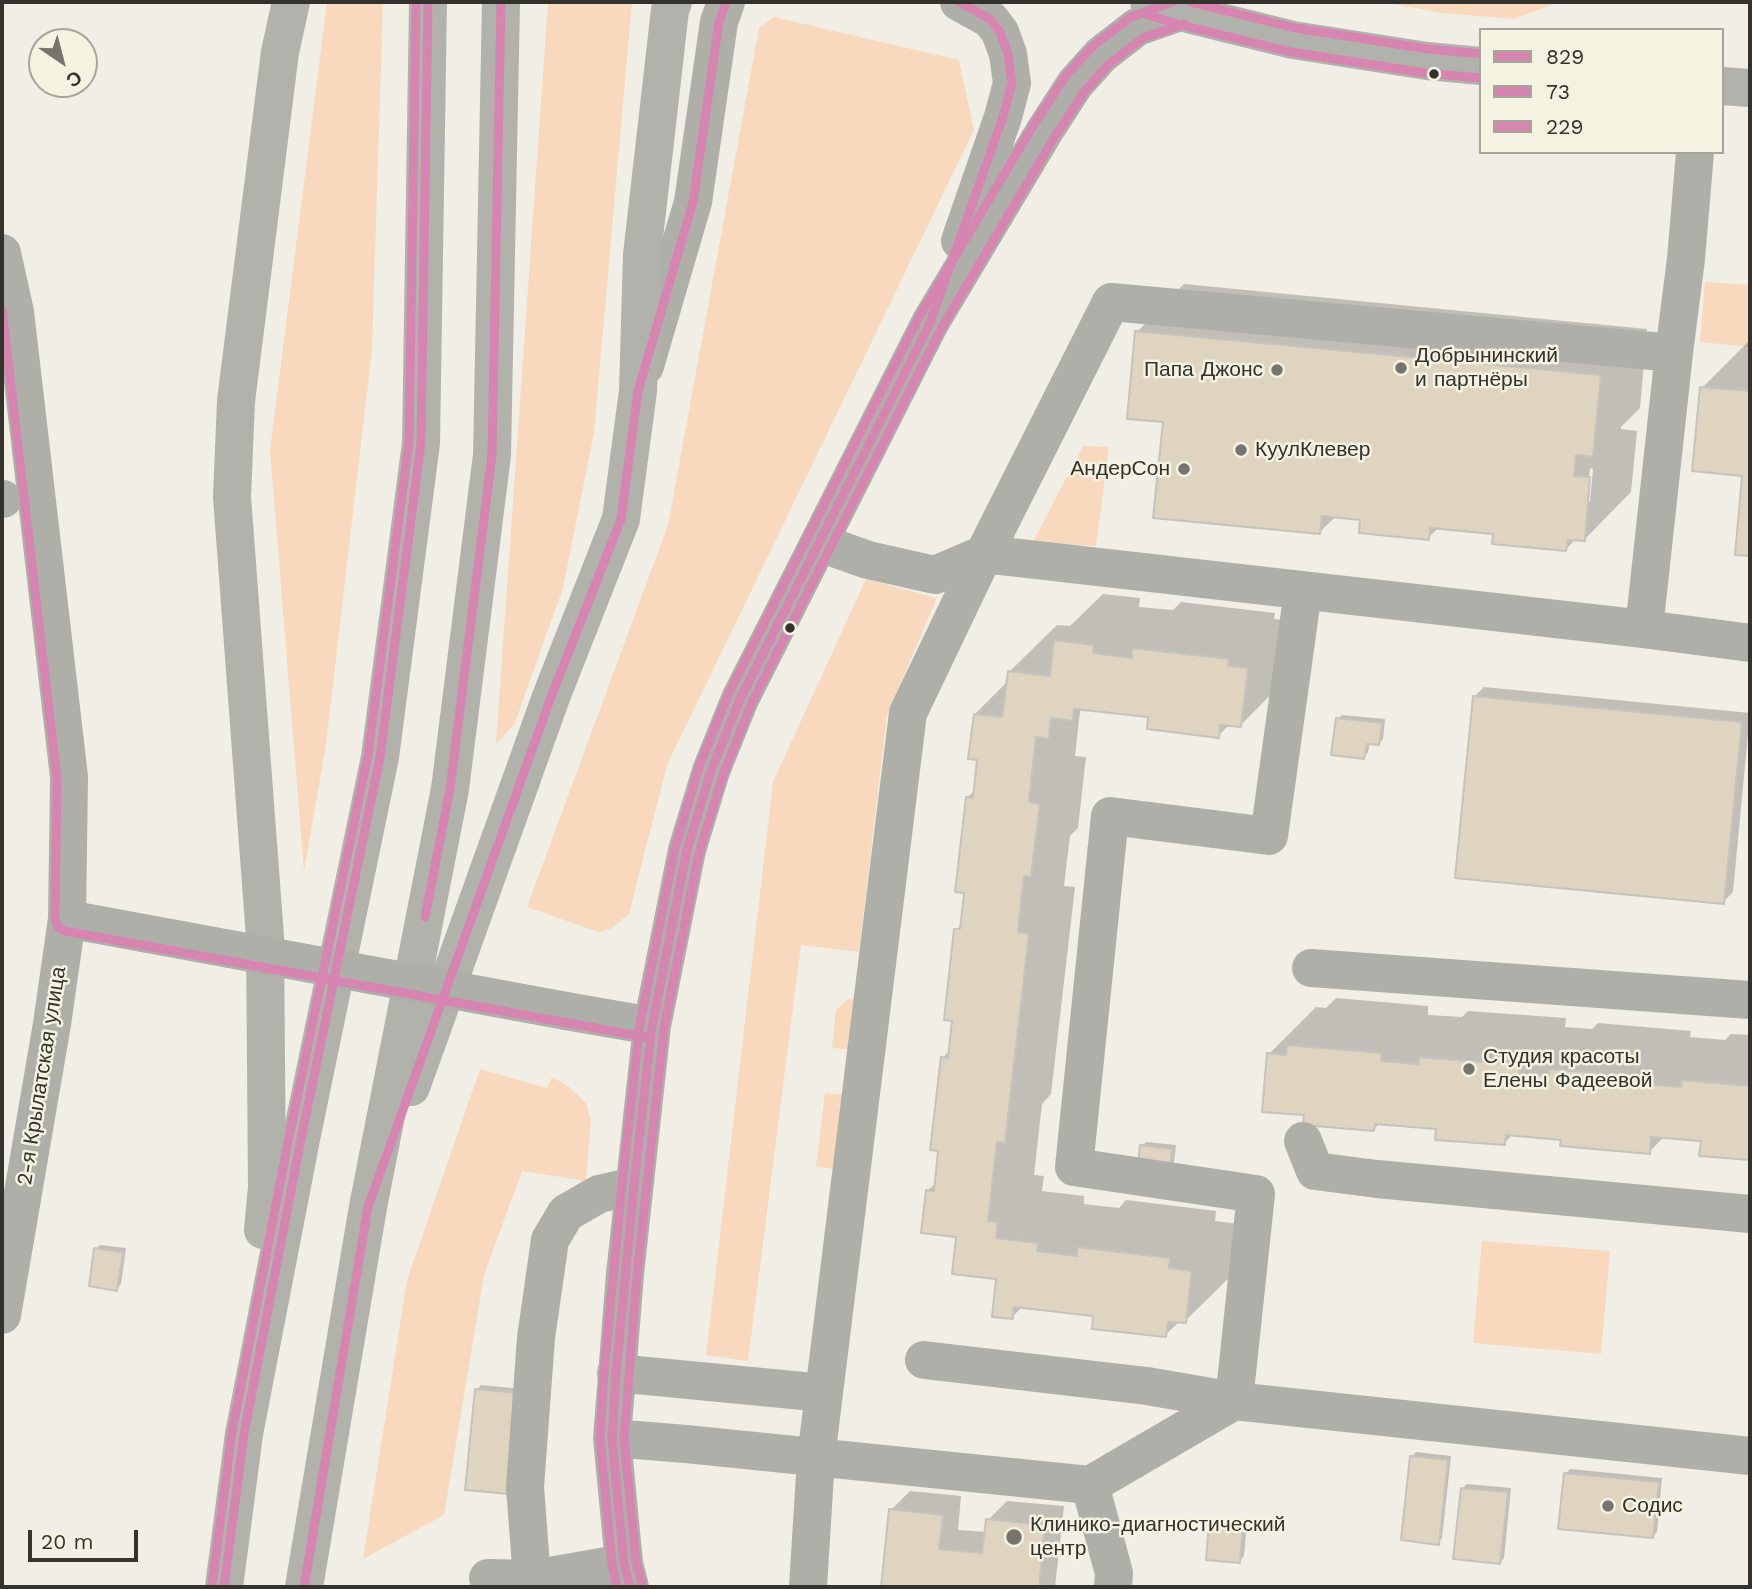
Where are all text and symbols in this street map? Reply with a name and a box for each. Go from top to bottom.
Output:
north arrow [28,28,98,98]
legend [1479,28,1724,154]
text: 829 [1546,44,1584,69]
text: С [62,66,86,92]
unlabelled marker [1427,67,1441,81]
text: 73 [1546,79,1570,104]
text: 229 [1546,114,1583,139]
place label: Добрынинский и партнёры [1415,343,1558,393]
place label: Папа Джонс [1144,357,1263,383]
marker: Добрынинский и партнёры [1393,360,1409,376]
marker: Папа Джонс [1269,362,1285,378]
place label: КуулКлевер [1255,437,1370,463]
marker: КуулКлевер [1233,442,1249,458]
place label: АндерСон [1070,456,1170,482]
marker: АндерСон [1176,461,1192,477]
unlabelled marker [783,621,797,635]
street label: 2-я Крылатская улица [12,965,72,1187]
place label: Студия красоты Елены Фадеевой [1483,1044,1652,1094]
marker: Студия красоты Елены Фадеевой [1461,1061,1477,1077]
place label: Содис [1622,1493,1683,1519]
marker: Содис [1600,1498,1616,1514]
place label: Клинико-диагностический центр [1030,1512,1286,1562]
scale bar [32,1516,142,1560]
marker: Клинико-диагностический центр [1004,1527,1024,1547]
text: 20 m [41,1529,93,1554]

